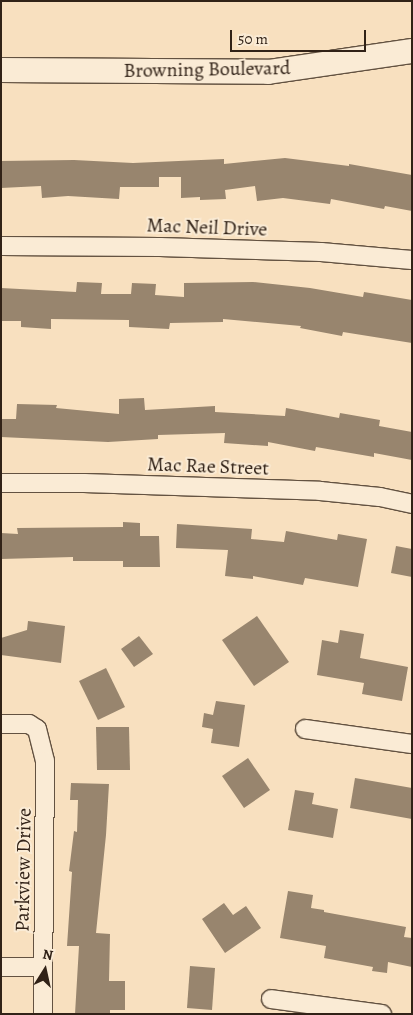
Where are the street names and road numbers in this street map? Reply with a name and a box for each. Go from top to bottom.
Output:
street label: Browning Boulevard [123,56,291,82]
street label: Mac Neil Drive [146,213,268,241]
street label: Mac Rae Street [147,452,269,480]
street label: Parkview Drive [10,808,36,932]

